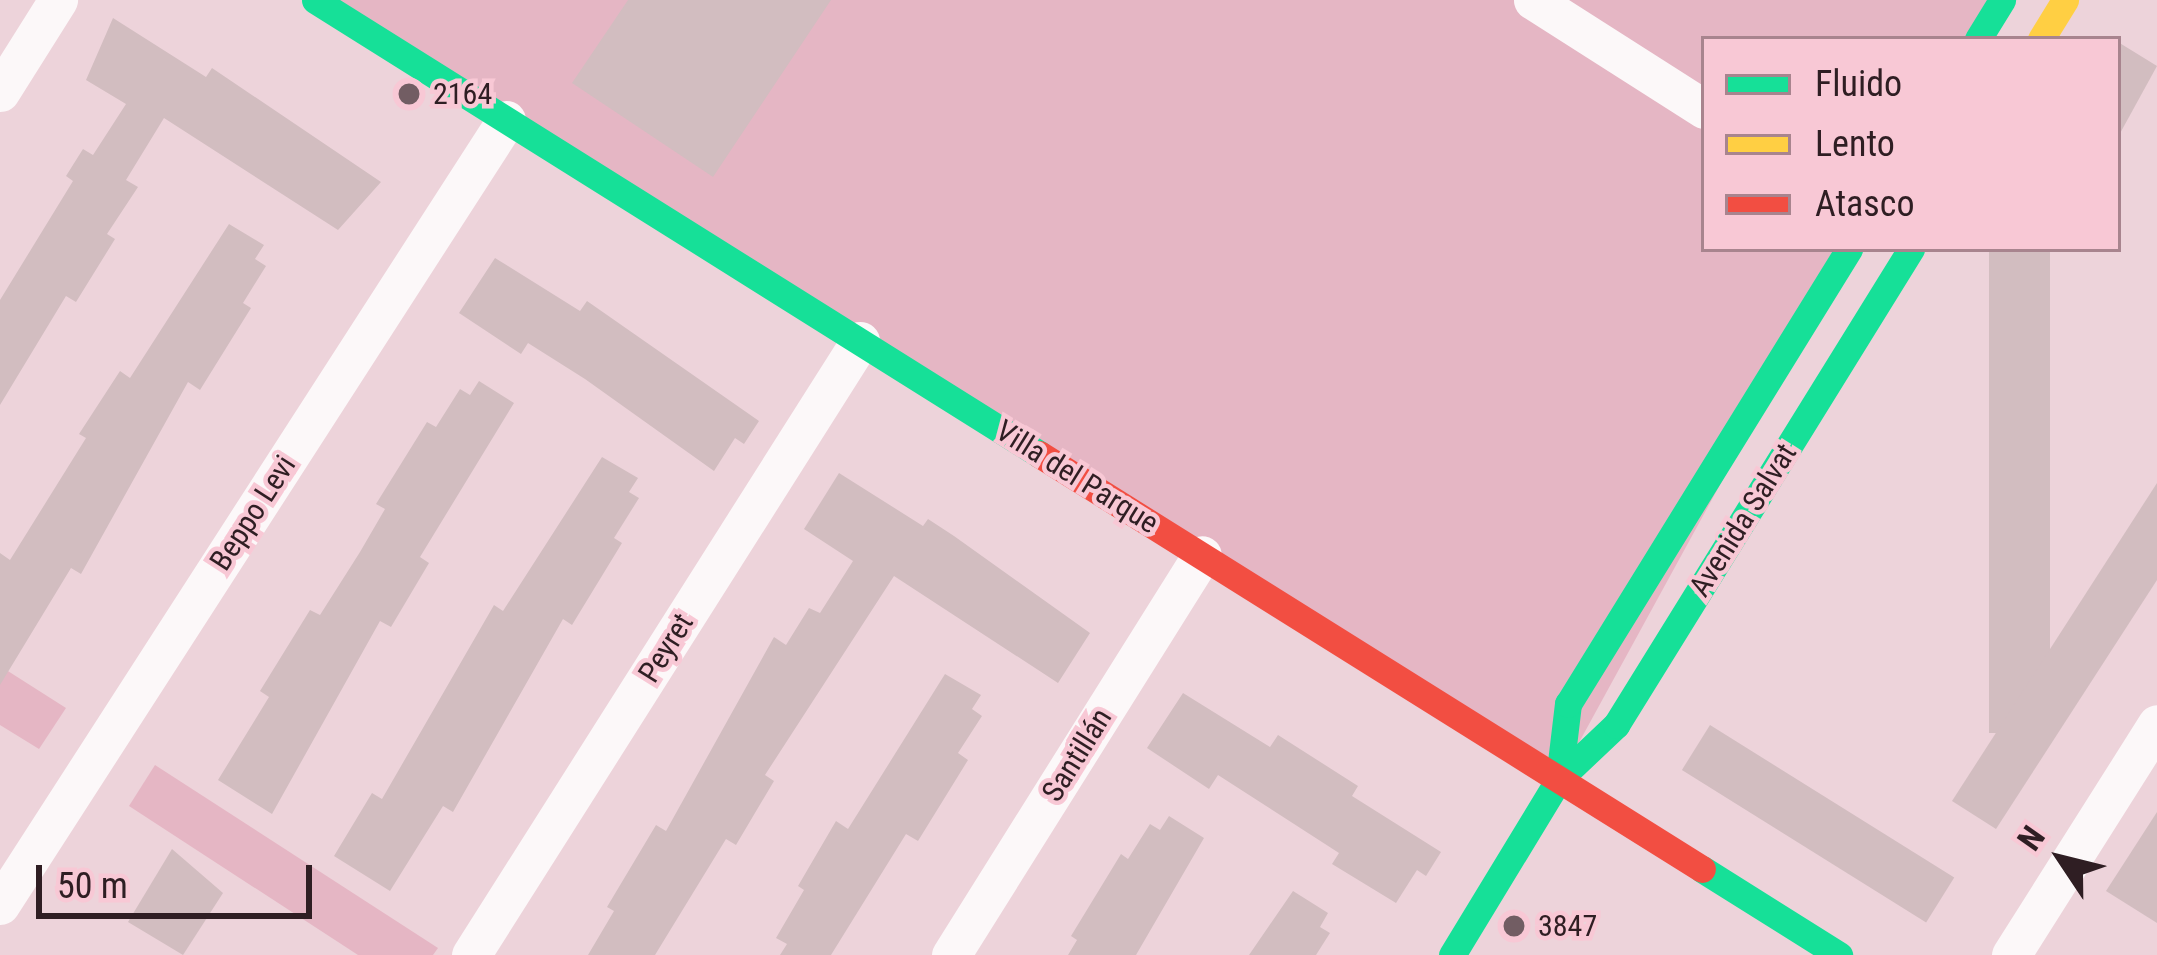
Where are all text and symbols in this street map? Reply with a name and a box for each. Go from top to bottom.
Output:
legend [1701,36,2121,252]
text: Fluido [1815,63,1902,105]
place label: 2164 [433,76,492,112]
marker: 2164 [396,81,422,107]
text: Lento [1815,123,1895,165]
text: Atasco [1815,183,1914,225]
street label: Villa del Parque [989,413,1165,541]
street label: Avenida Salvat [1682,437,1804,603]
street label: Beppo Levi [203,449,303,577]
street label: Peyret [631,607,701,689]
street label: Santillán [1034,702,1120,808]
north arrow [2001,799,2121,919]
text: N [2009,819,2053,858]
scale bar [42,841,318,915]
text: 50 m [57,865,128,907]
place label: 3847 [1538,908,1597,944]
marker: 3847 [1501,913,1527,939]

